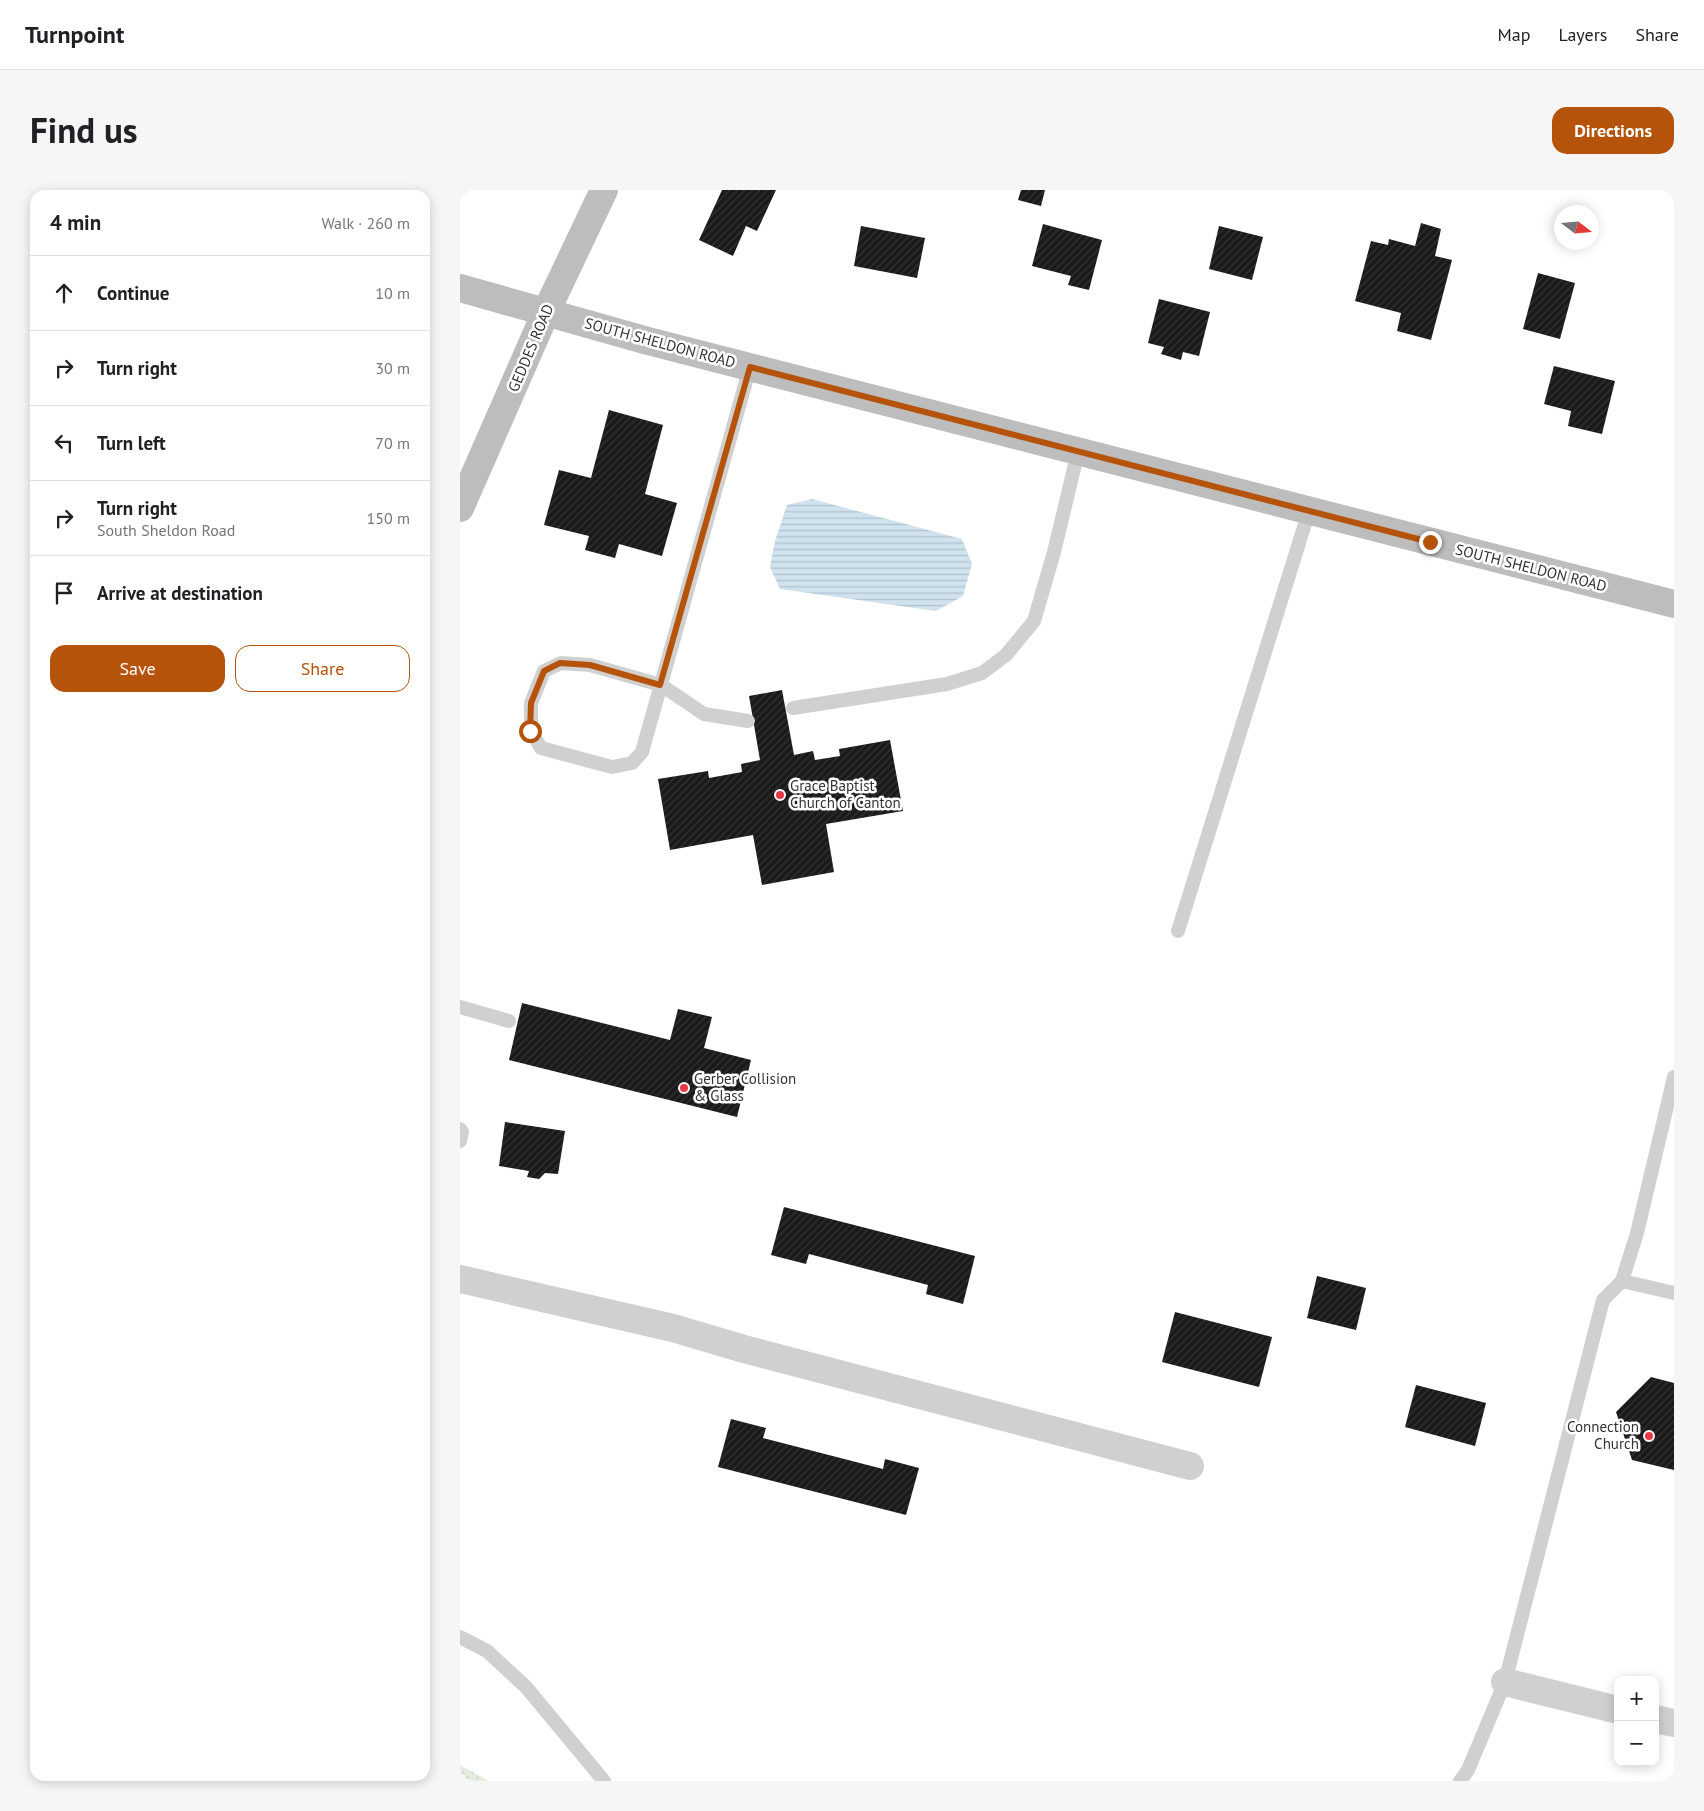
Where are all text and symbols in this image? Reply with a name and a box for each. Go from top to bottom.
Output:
text: Turnpoint [25,19,124,50]
text: Map [1498,23,1530,46]
text: Layers [1558,23,1607,46]
text: Share [1635,23,1679,46]
text: Find us [30,107,138,153]
button: Directions [1552,107,1674,154]
north arrow [1554,205,1599,250]
text: 4 min [50,209,101,236]
text: Walk · 260 m [321,213,410,233]
icon: ahead [50,279,78,307]
text: Continue [97,281,169,305]
text: 10 m [375,283,410,303]
street label: GEDDES ROAD [504,301,558,395]
street label: SOUTH SHELDON ROAD [583,313,738,372]
icon: right [50,354,78,382]
text: Turn right [97,356,177,380]
text: 30 m [375,358,410,378]
icon: left [50,429,78,457]
text: Turn left [97,431,166,455]
text: 70 m [375,433,410,453]
text: Turn right [97,496,177,520]
icon: right [50,504,78,532]
text: 150 m [367,508,410,528]
text: South Sheldon Road [97,520,235,540]
route end [1419,531,1442,554]
street label: SOUTH SHELDON ROAD [1454,540,1609,596]
icon: arrive [50,579,78,607]
text: Arrive at destination [97,581,263,605]
button: Save [50,645,225,692]
button: Share [235,645,410,692]
route start [519,720,542,743]
place label: Grace Baptist Church of Canton [790,776,901,812]
marker: Grace Baptist Church of Canton [774,789,786,801]
place label: Gerber Collision & Glass [694,1069,796,1105]
marker: Gerber Collision & Glass [678,1082,690,1094]
place label: Connection Church [1567,1417,1639,1453]
marker: Connection Church [1643,1430,1655,1442]
map controls [1614,1676,1659,1766]
button: + [1614,1676,1659,1721]
button: − [1614,1721,1659,1766]

